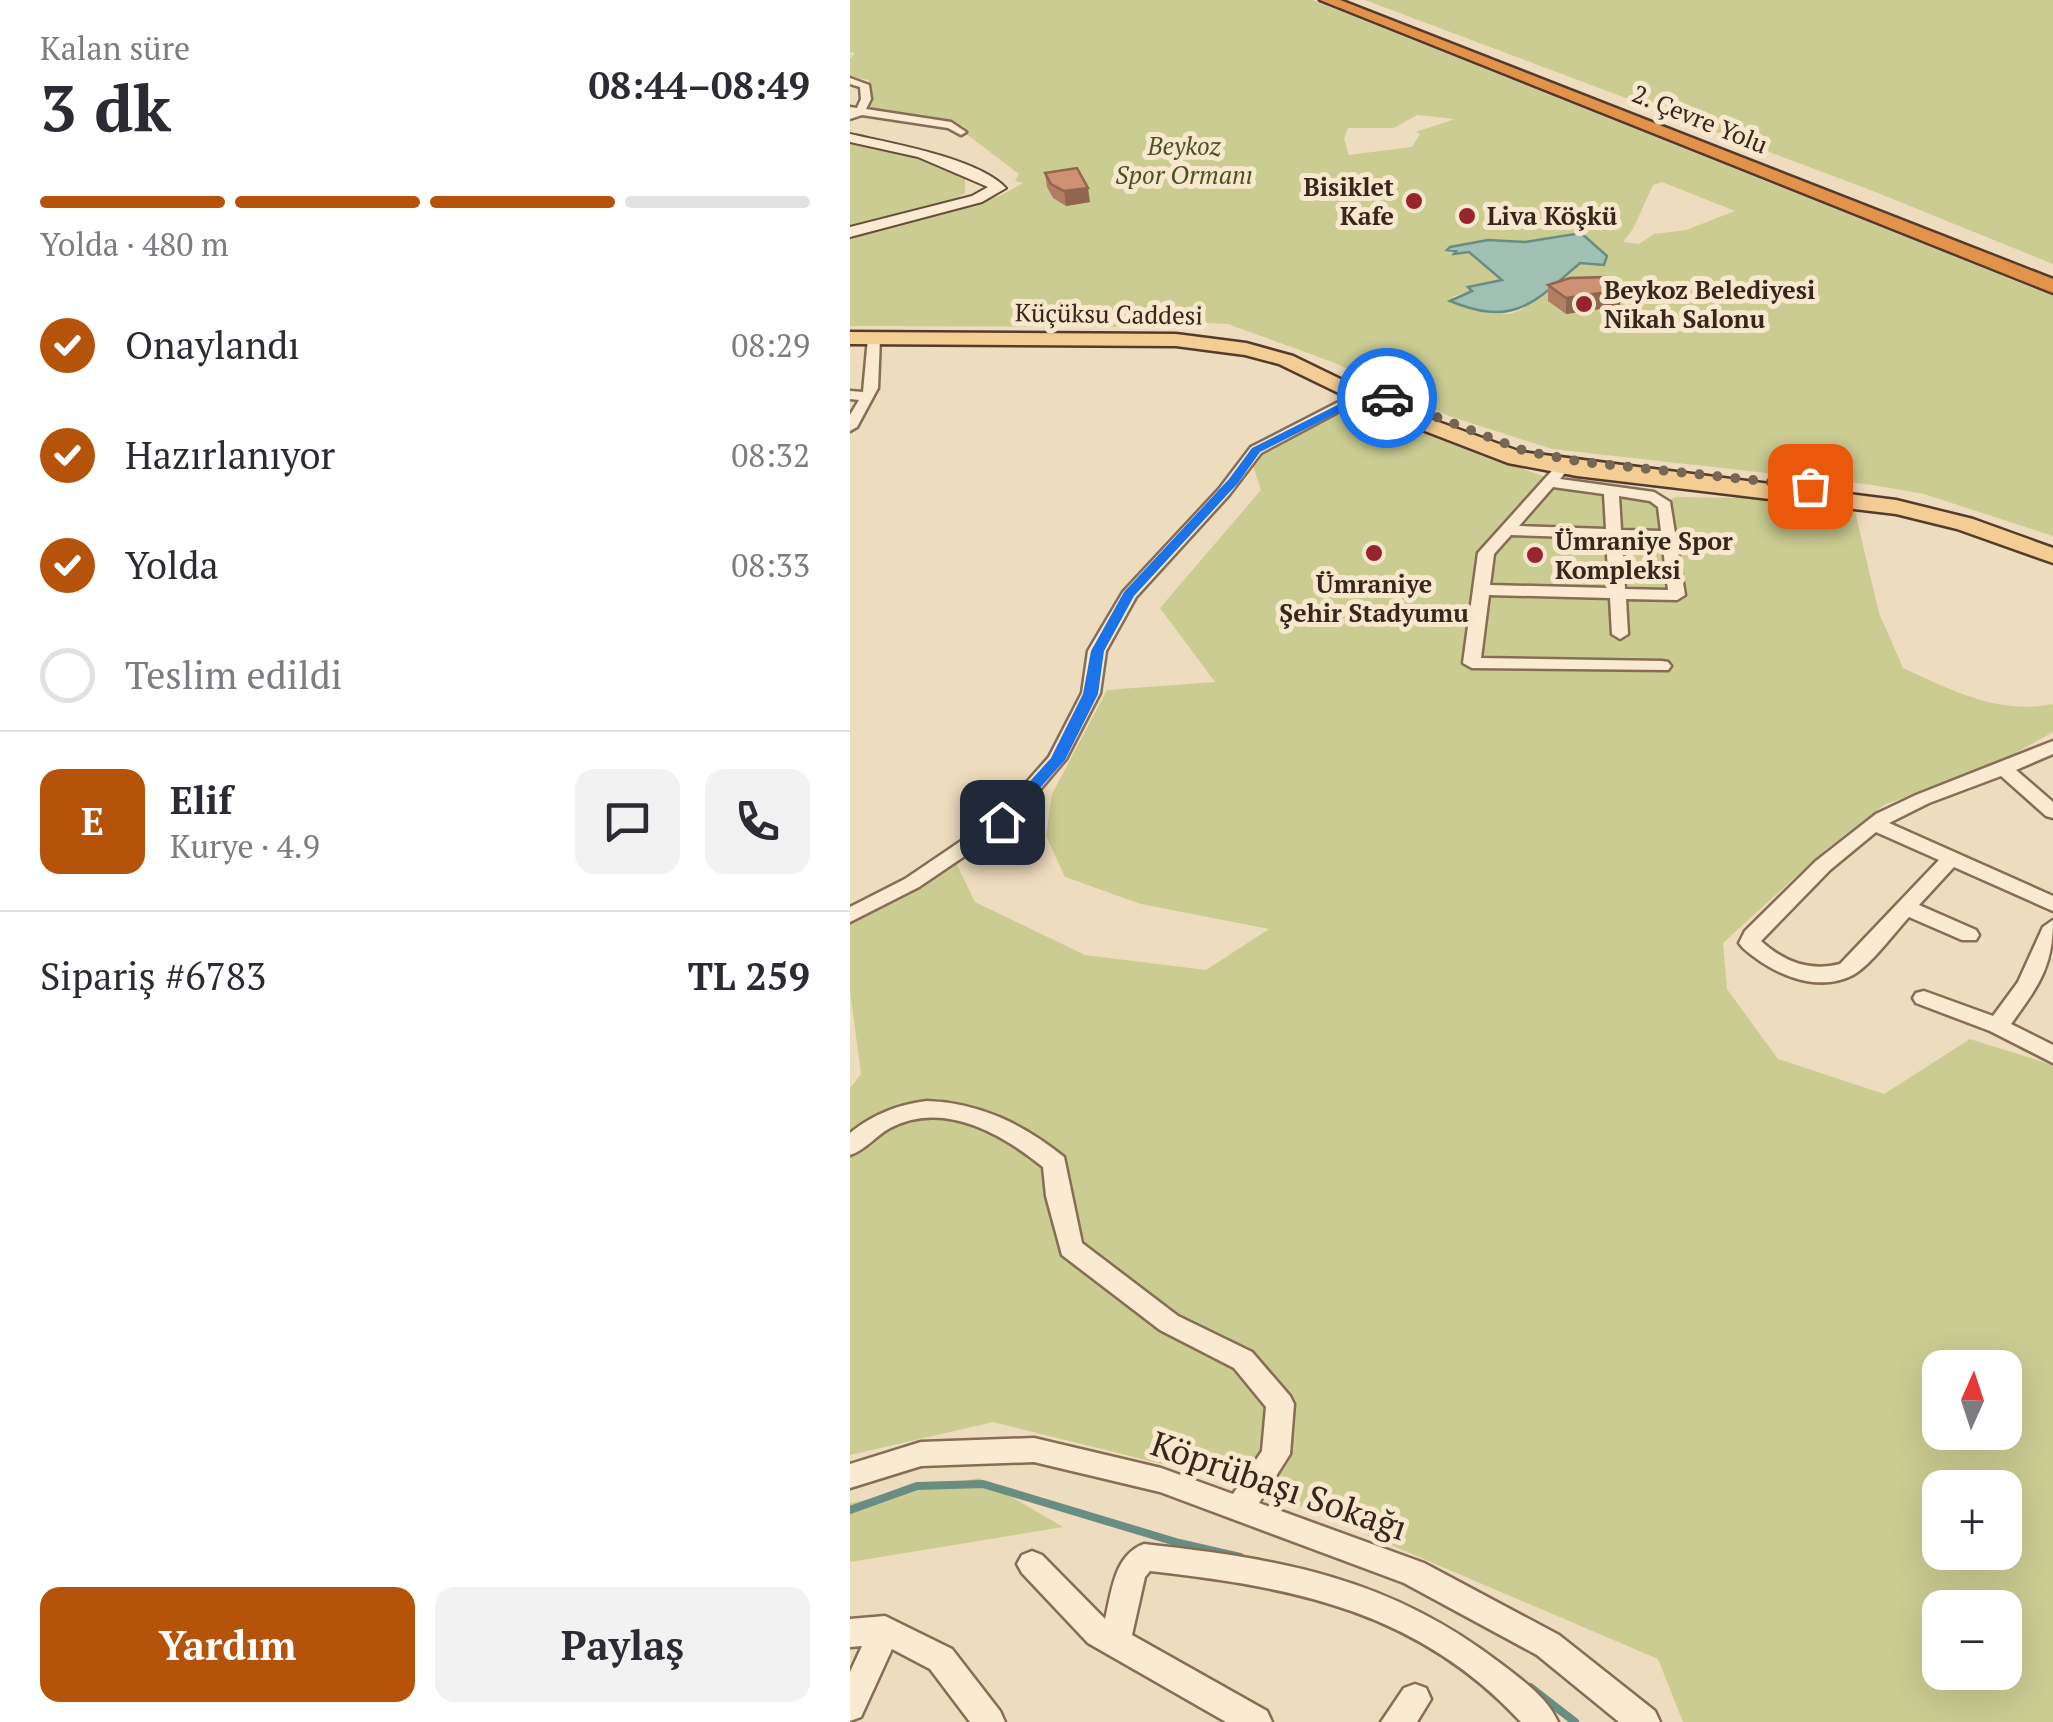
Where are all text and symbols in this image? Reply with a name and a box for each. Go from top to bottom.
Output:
text: Kalan süre [40,27,190,69]
text: 08:44–08:49 [588,60,810,110]
text: 3 dk [40,63,171,150]
street label: 2. Çevre Yolu [1628,76,1773,161]
park label: Beykoz Spor Ormanı [1115,129,1253,191]
place label: Bisiklet Kafe [1304,170,1394,232]
marker: Bisiklet Kafe [1403,190,1425,212]
place label: Liva Köşkü [1487,199,1618,232]
marker: Liva Köşkü [1456,205,1478,227]
text: Yolda · 480 m [40,223,229,265]
place label: Beykoz Belediyesi Nikah Salonu [1604,273,1815,335]
marker: Beykoz Belediyesi Nikah Salonu [1573,293,1595,315]
street label: Küçüksu Caddesi [1015,295,1203,332]
icon: check [40,318,95,373]
text: Onaylandı [125,320,300,370]
text: 08:29 [731,324,810,366]
courier [1337,348,1437,448]
icon: car [1360,371,1415,426]
icon: check [40,428,95,483]
text: Hazırlanıyor [125,430,335,480]
text: 08:32 [731,434,810,476]
pin [1768,444,1853,529]
icon: bag [1783,459,1838,514]
place label: Ümraniye Spor Kompleksi [1555,524,1733,586]
icon: check [40,538,95,593]
text: Yolda [125,540,219,590]
marker: Ümraniye Şehir Stadyumu [1363,542,1385,564]
text: 08:33 [731,544,810,586]
marker: Ümraniye Spor Kompleksi [1524,544,1546,566]
place label: Ümraniye Şehir Stadyumu [1279,567,1469,629]
text: Teslim edildi [125,650,342,700]
button: chat [575,769,680,874]
button: phone [705,769,810,874]
text: Elif [170,775,232,825]
pin [960,780,1045,865]
icon: home [975,795,1030,850]
text: E [81,796,104,846]
text: Kurye · 4.9 [170,825,320,867]
text: Sipariş #6783 [40,951,266,1001]
text: TL 259 [688,951,810,1001]
north arrow [1922,1350,2022,1450]
map controls [1922,1350,2022,1690]
street label: Köprübaşı Sokağı [1145,1420,1414,1550]
button: + [1922,1470,2022,1570]
button: Yardım [40,1587,415,1702]
button: Paylaş [435,1587,810,1702]
button: − [1922,1590,2022,1690]

